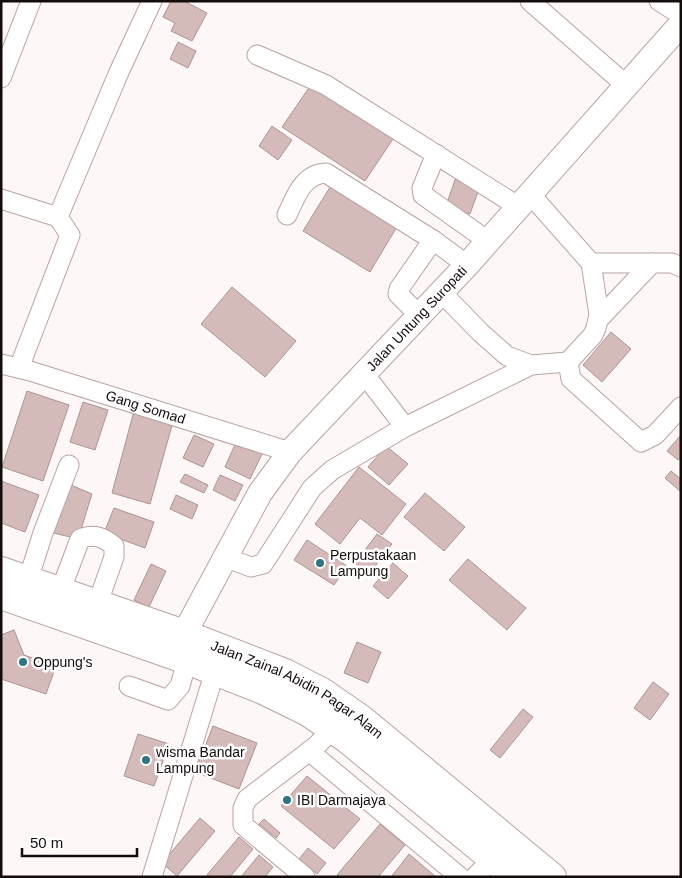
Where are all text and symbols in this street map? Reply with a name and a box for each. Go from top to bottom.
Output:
street label: Jalan Untung Suropati [363,262,470,374]
street label: Gang Somad [104,387,187,427]
place label: Perpustakaan Lampung [330,547,416,579]
marker: Perpustakaan Lampung [314,557,326,569]
street label: Jalan Zainal Abidin Pagar Alam [209,637,386,742]
place label: Oppung's [33,654,93,670]
marker: Oppung's [17,656,29,668]
place label: wisma Bandar Lampung [155,744,245,776]
marker: wisma Bandar Lampung [140,754,152,766]
place label: IBI Darmajaya [297,792,386,808]
marker: IBI Darmajaya [281,794,293,806]
scale bar [22,826,138,858]
text: 50 m [30,834,63,851]

